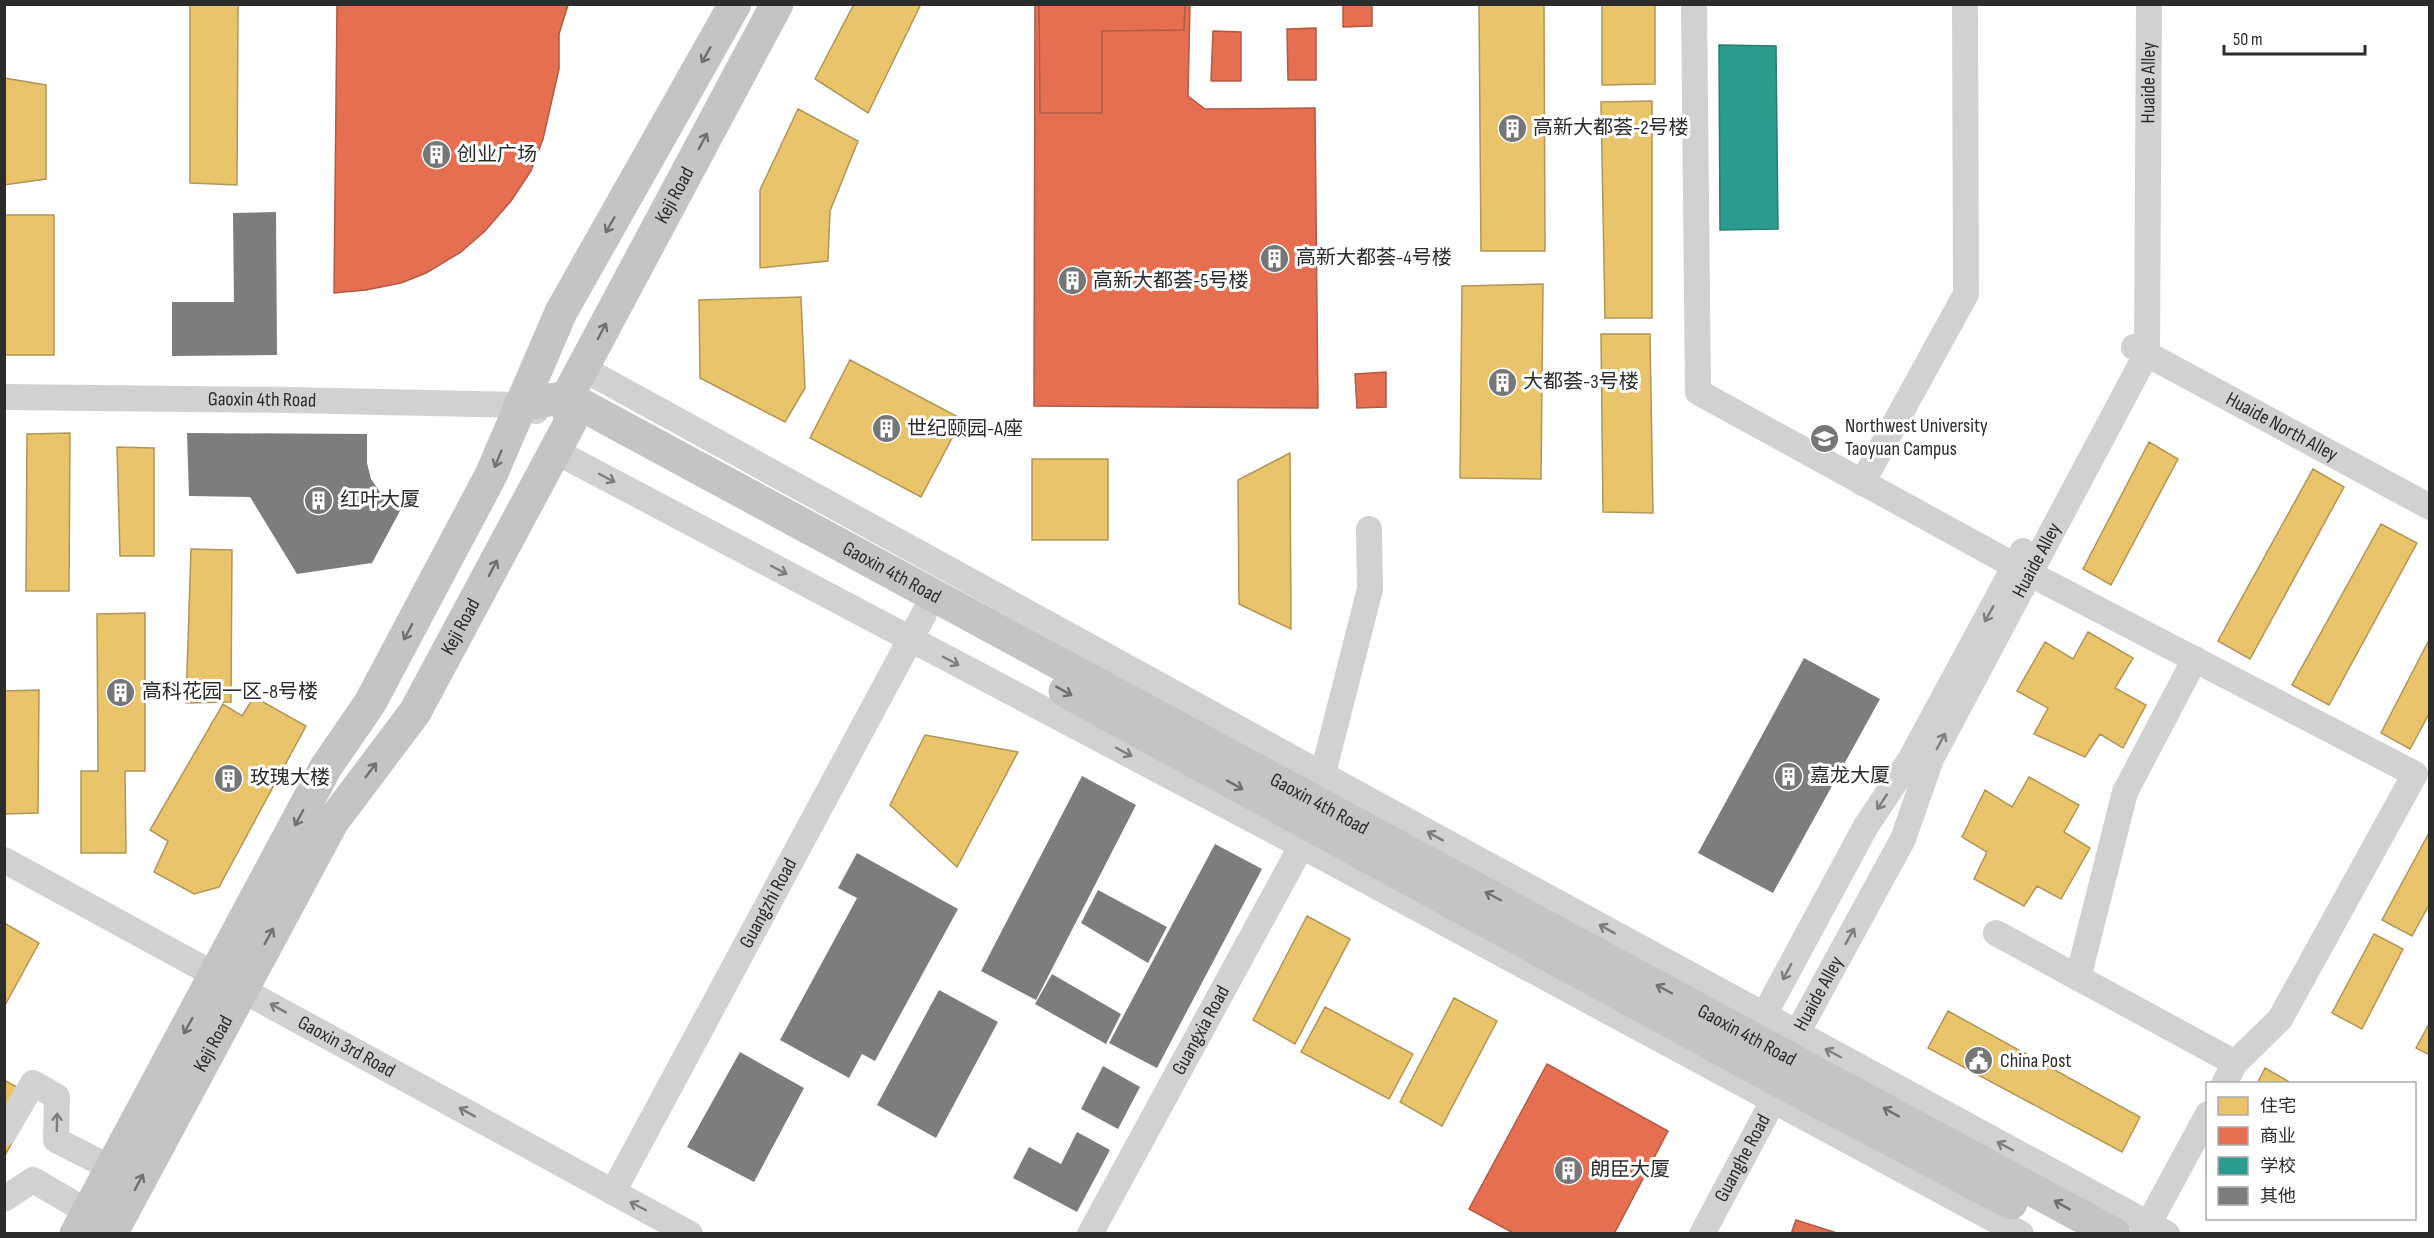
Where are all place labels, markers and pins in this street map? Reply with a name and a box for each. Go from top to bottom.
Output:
building icon: 高新大都荟-2号楼 [1496,112,1528,144]
place label: 高新大都荟-2号楼 [1533,116,1689,140]
building icon: 创业广场 [420,139,452,171]
place label: 创业广场 [457,143,537,167]
building icon: 高新大都荟-4号楼 [1259,242,1291,274]
place label: 高新大都荟-4号楼 [1296,246,1452,270]
building icon: 高新大都荟-5号楼 [1056,265,1088,297]
place label: 高新大都荟-5号楼 [1093,269,1248,293]
building icon: 大都荟-3号楼 [1486,366,1518,398]
place label: 大都荟-3号楼 [1523,370,1639,394]
building icon: 世纪颐园-A座 [870,413,902,445]
place label: Northwest University Taoyuan Campus [1845,414,1988,461]
place label: 世纪颐园-A座 [907,417,1023,441]
school or university icon: Northwest University Taoyuan Campus [1808,422,1840,454]
building icon: 红叶大厦 [303,484,335,516]
place label: 红叶大厦 [340,488,420,512]
building icon: 高科花园一区-8号楼 [105,676,137,708]
place label: 高科花园一区-8号楼 [142,680,318,704]
building icon: 嘉龙大厦 [1773,760,1805,792]
building icon: 玫瑰大楼 [213,762,245,794]
place label: 嘉龙大厦 [1810,764,1890,788]
place label: 玫瑰大楼 [250,766,330,790]
public building icon: China Post [1963,1045,1995,1077]
place label: China Post [2000,1049,2071,1073]
building icon: 朗臣大厦 [1553,1154,1585,1186]
place label: 朗臣大厦 [1590,1158,1670,1182]

